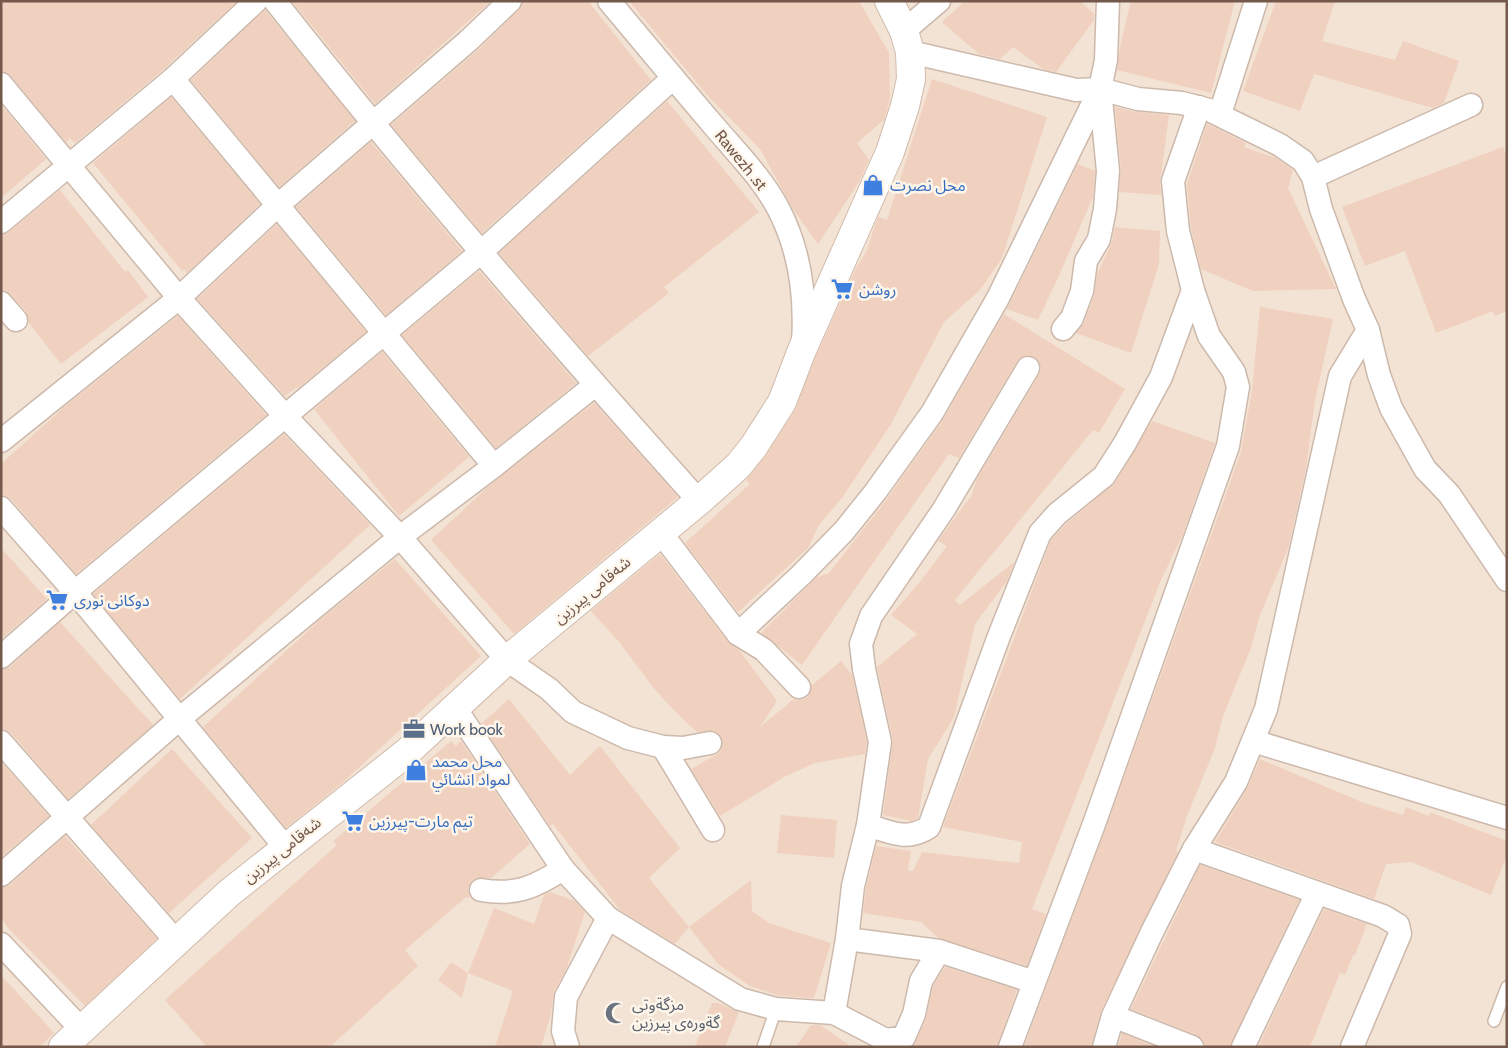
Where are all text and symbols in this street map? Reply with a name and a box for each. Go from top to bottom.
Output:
street label: Rawezh .st [711,126,771,194]
shop icon: محل نصرت [860,172,886,198]
place label: محل نصرت [890,176,966,195]
supermarket icon: روشن [829,276,855,302]
place label: روشن [859,280,896,299]
street label: شەقامی پیرزین [550,552,635,629]
supermarket icon: دوکانی نوری [44,587,70,613]
place label: دوکانی نوری [74,591,150,610]
office icon: Work book [401,716,427,742]
place label: Work book [430,720,504,739]
place label: محل محمد لمواد انشائي [432,752,510,791]
shop icon: محل محمد لمواد انشائي [403,757,429,783]
supermarket icon: تیم مارت-پیرزین [340,808,366,834]
place label: تیم مارت-پیرزین [369,812,473,834]
street label: شەقامی پیرزین [239,813,326,888]
place label: مزگةوتی گةورەی پیرزین [632,995,720,1033]
mosque icon: مزگةوتی گةورەی پیرزین [603,1000,629,1026]

